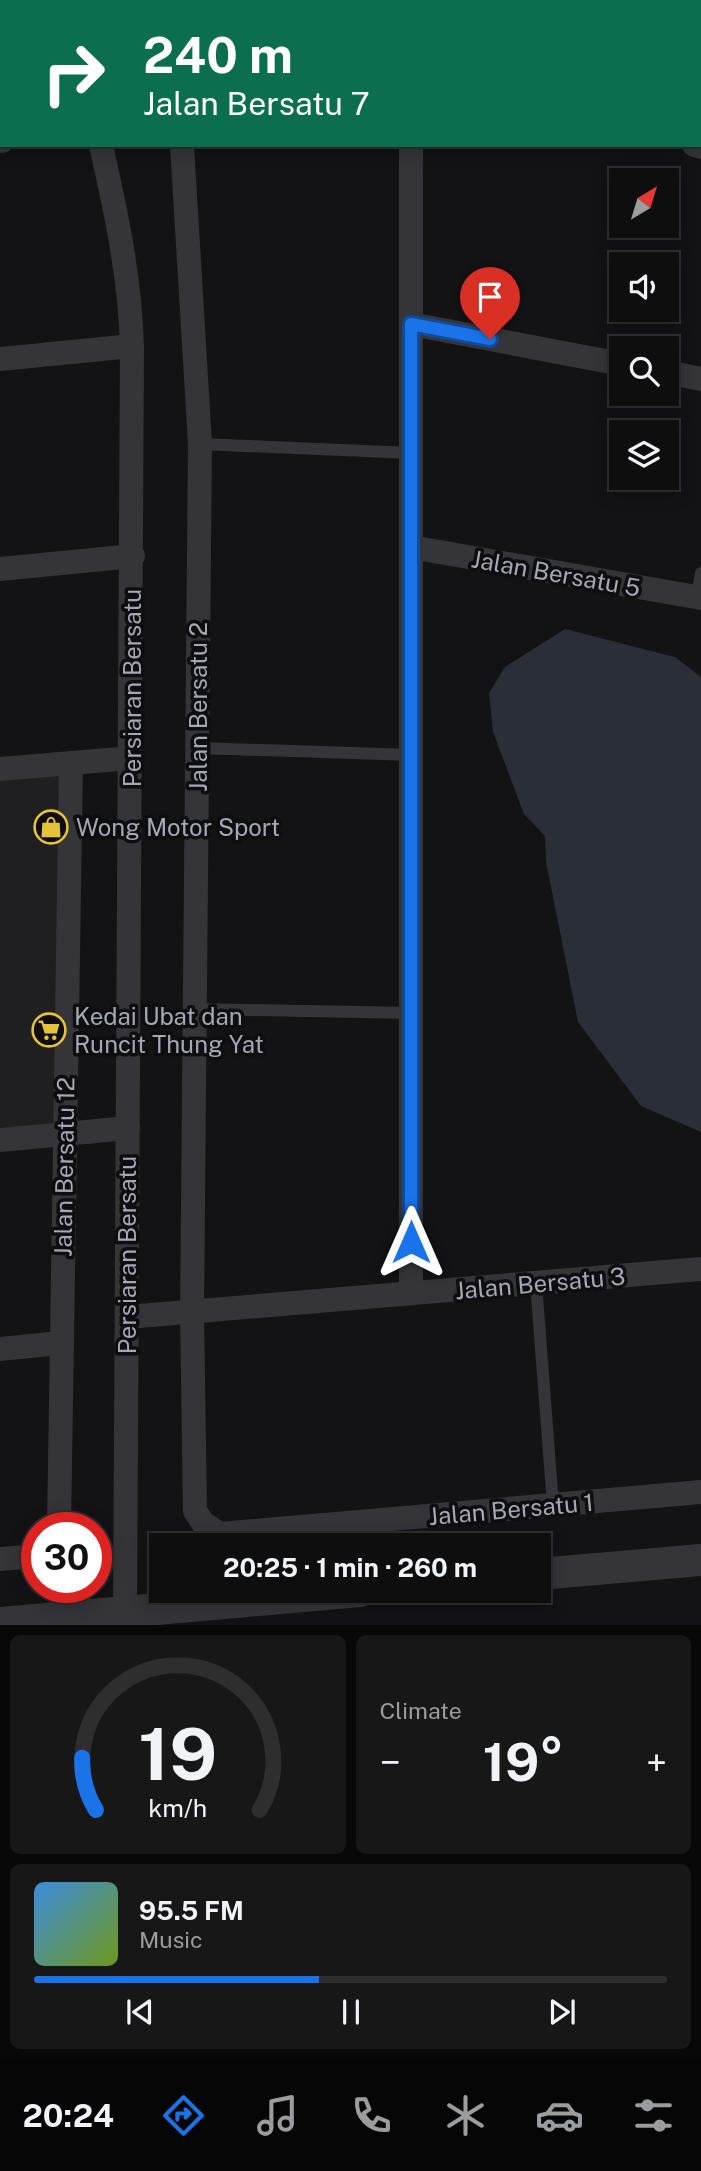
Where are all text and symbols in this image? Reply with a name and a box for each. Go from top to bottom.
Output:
text: 240 m [143,26,293,84]
icon: right [28,28,119,119]
text: Jalan Bersatu 7 [143,85,370,122]
north arrow [609,168,679,238]
map controls [609,168,679,490]
button: sound [609,252,679,322]
pin [460,267,520,339]
icon: arrive [471,278,509,316]
button: search [609,336,679,406]
button: layers [609,420,679,490]
street label: Jalan Bersatu 5 [469,544,643,602]
street label: Persiaran Bersatu [118,589,146,787]
street label: Jalan Bersatu 2 [184,622,212,792]
shop icon: Wong Motor Sport [32,808,70,846]
place label: Wong Motor Sport [76,813,280,841]
place label: Kedai Ubat dan Runcit Thung Yat [74,1002,264,1058]
supermarket icon: Kedai Ubat dan Runcit Thung Yat [30,1011,68,1049]
street label: Jalan Bersatu 12 [48,1077,80,1257]
street label: Persiaran Bersatu [113,1156,141,1354]
position arrow [374,1205,448,1279]
street label: Jalan Bersatu 3 [454,1262,626,1304]
street label: Jalan Bersatu 1 [427,1488,595,1530]
speed limit sign: 30 [21,1512,112,1603]
text: 20:25 · 1 min · 260 m [223,1552,477,1583]
text: Climate [380,1697,462,1724]
text: 19 [138,1712,217,1797]
text: 19° [483,1732,564,1793]
text: − [380,1740,401,1785]
text: + [646,1740,667,1785]
text: km/h [148,1793,207,1823]
text: 95.5 FM [139,1895,244,1926]
text: Music [139,1926,203,1953]
icon: previous [121,1993,159,2031]
icon: pause [332,1993,370,2031]
icon: next [543,1993,581,2031]
icon: directions [159,2091,208,2140]
icon: music [253,2091,302,2140]
icon: phone [347,2091,396,2140]
icon: climate [441,2091,490,2140]
icon: car [535,2091,584,2140]
icon: filters [629,2091,678,2140]
text: 20:24 [23,2097,114,2134]

